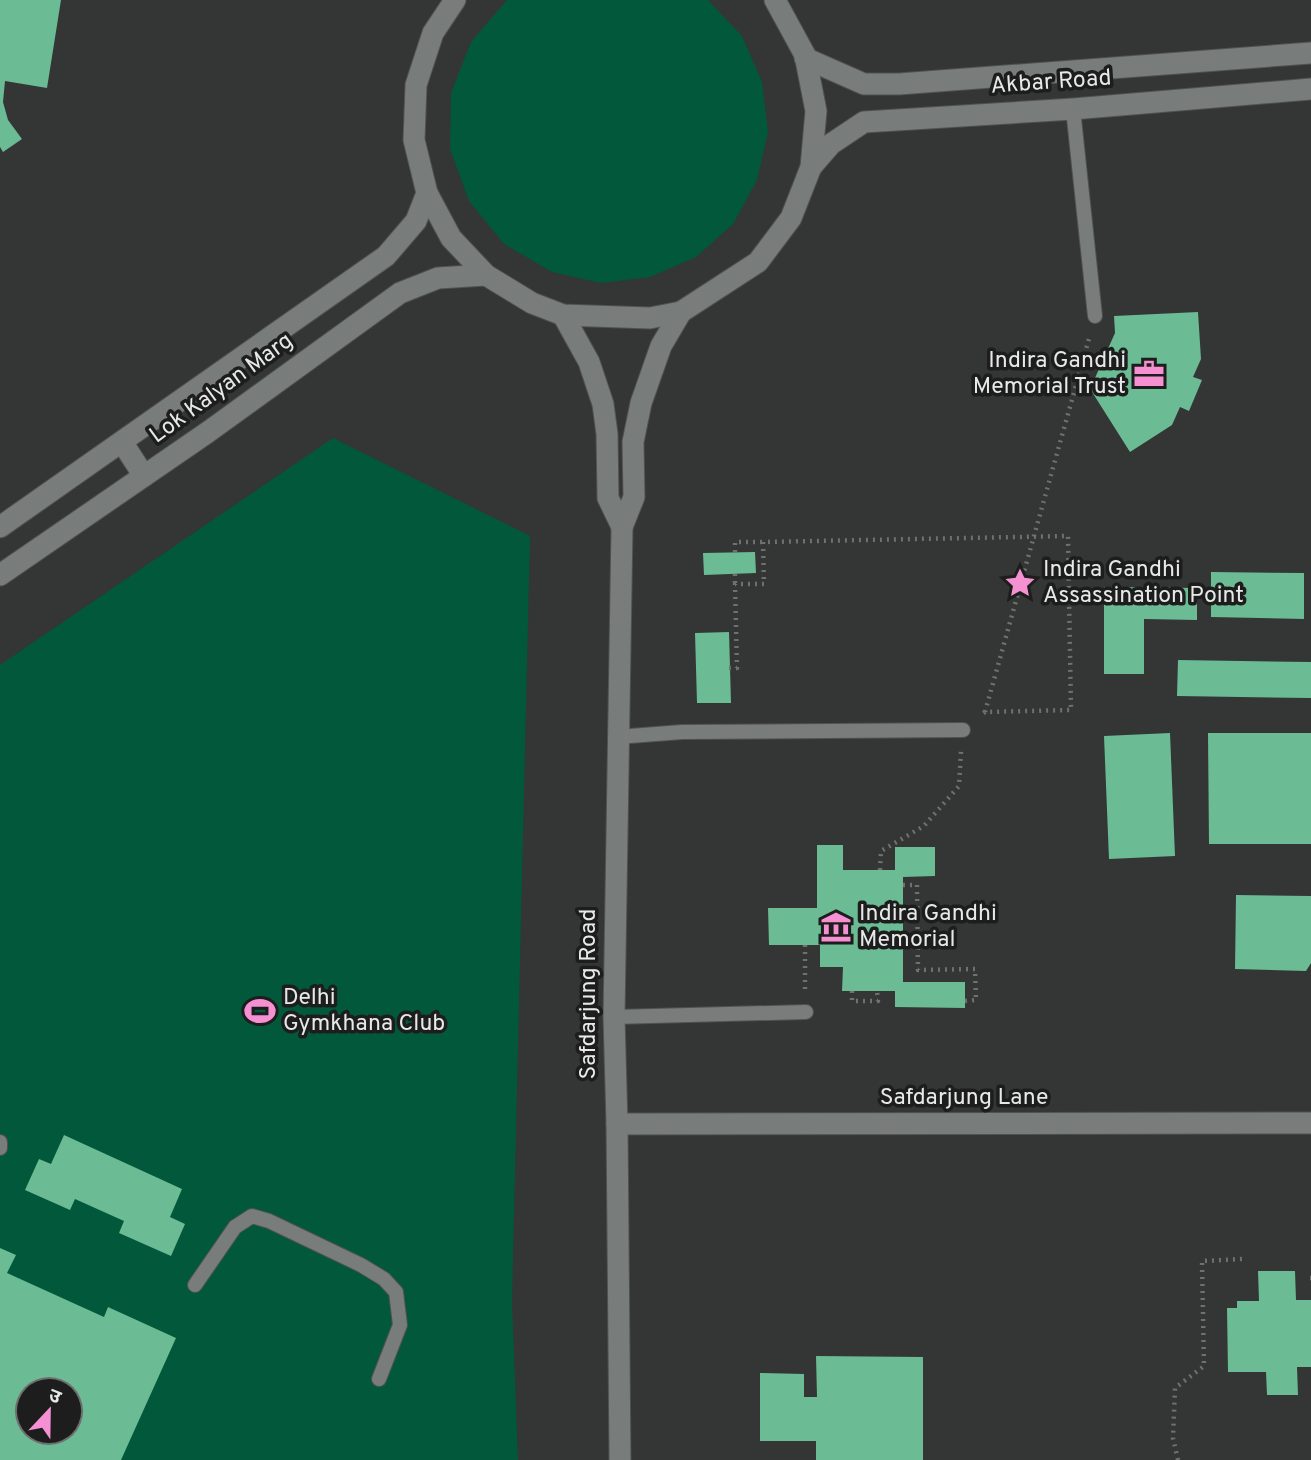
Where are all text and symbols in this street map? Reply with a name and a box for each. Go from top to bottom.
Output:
street label: Akbar Road [990,64,1112,102]
street label: Lok Kalyan Marg [145,327,299,451]
place label: Indira Gandhi Memorial Trust [973,347,1126,402]
office icon: Indira Gandhi Memorial Trust [1132,357,1166,391]
place label: Indira Gandhi Assassination Point [1043,556,1244,611]
place icon: Indira Gandhi Assassination Point [1003,566,1037,600]
place label: Indira Gandhi Memorial [859,900,997,955]
street label: Safdarjung Road [575,909,604,1079]
museum icon: Indira Gandhi Memorial [819,910,853,944]
place label: Delhi Gymkhana Club [283,984,445,1039]
sports icon: Delhi Gymkhana Club [243,994,277,1028]
street label: Safdarjung Lane [880,1084,1048,1113]
north arrow [14,1376,84,1446]
text: उ [45,1384,65,1411]

